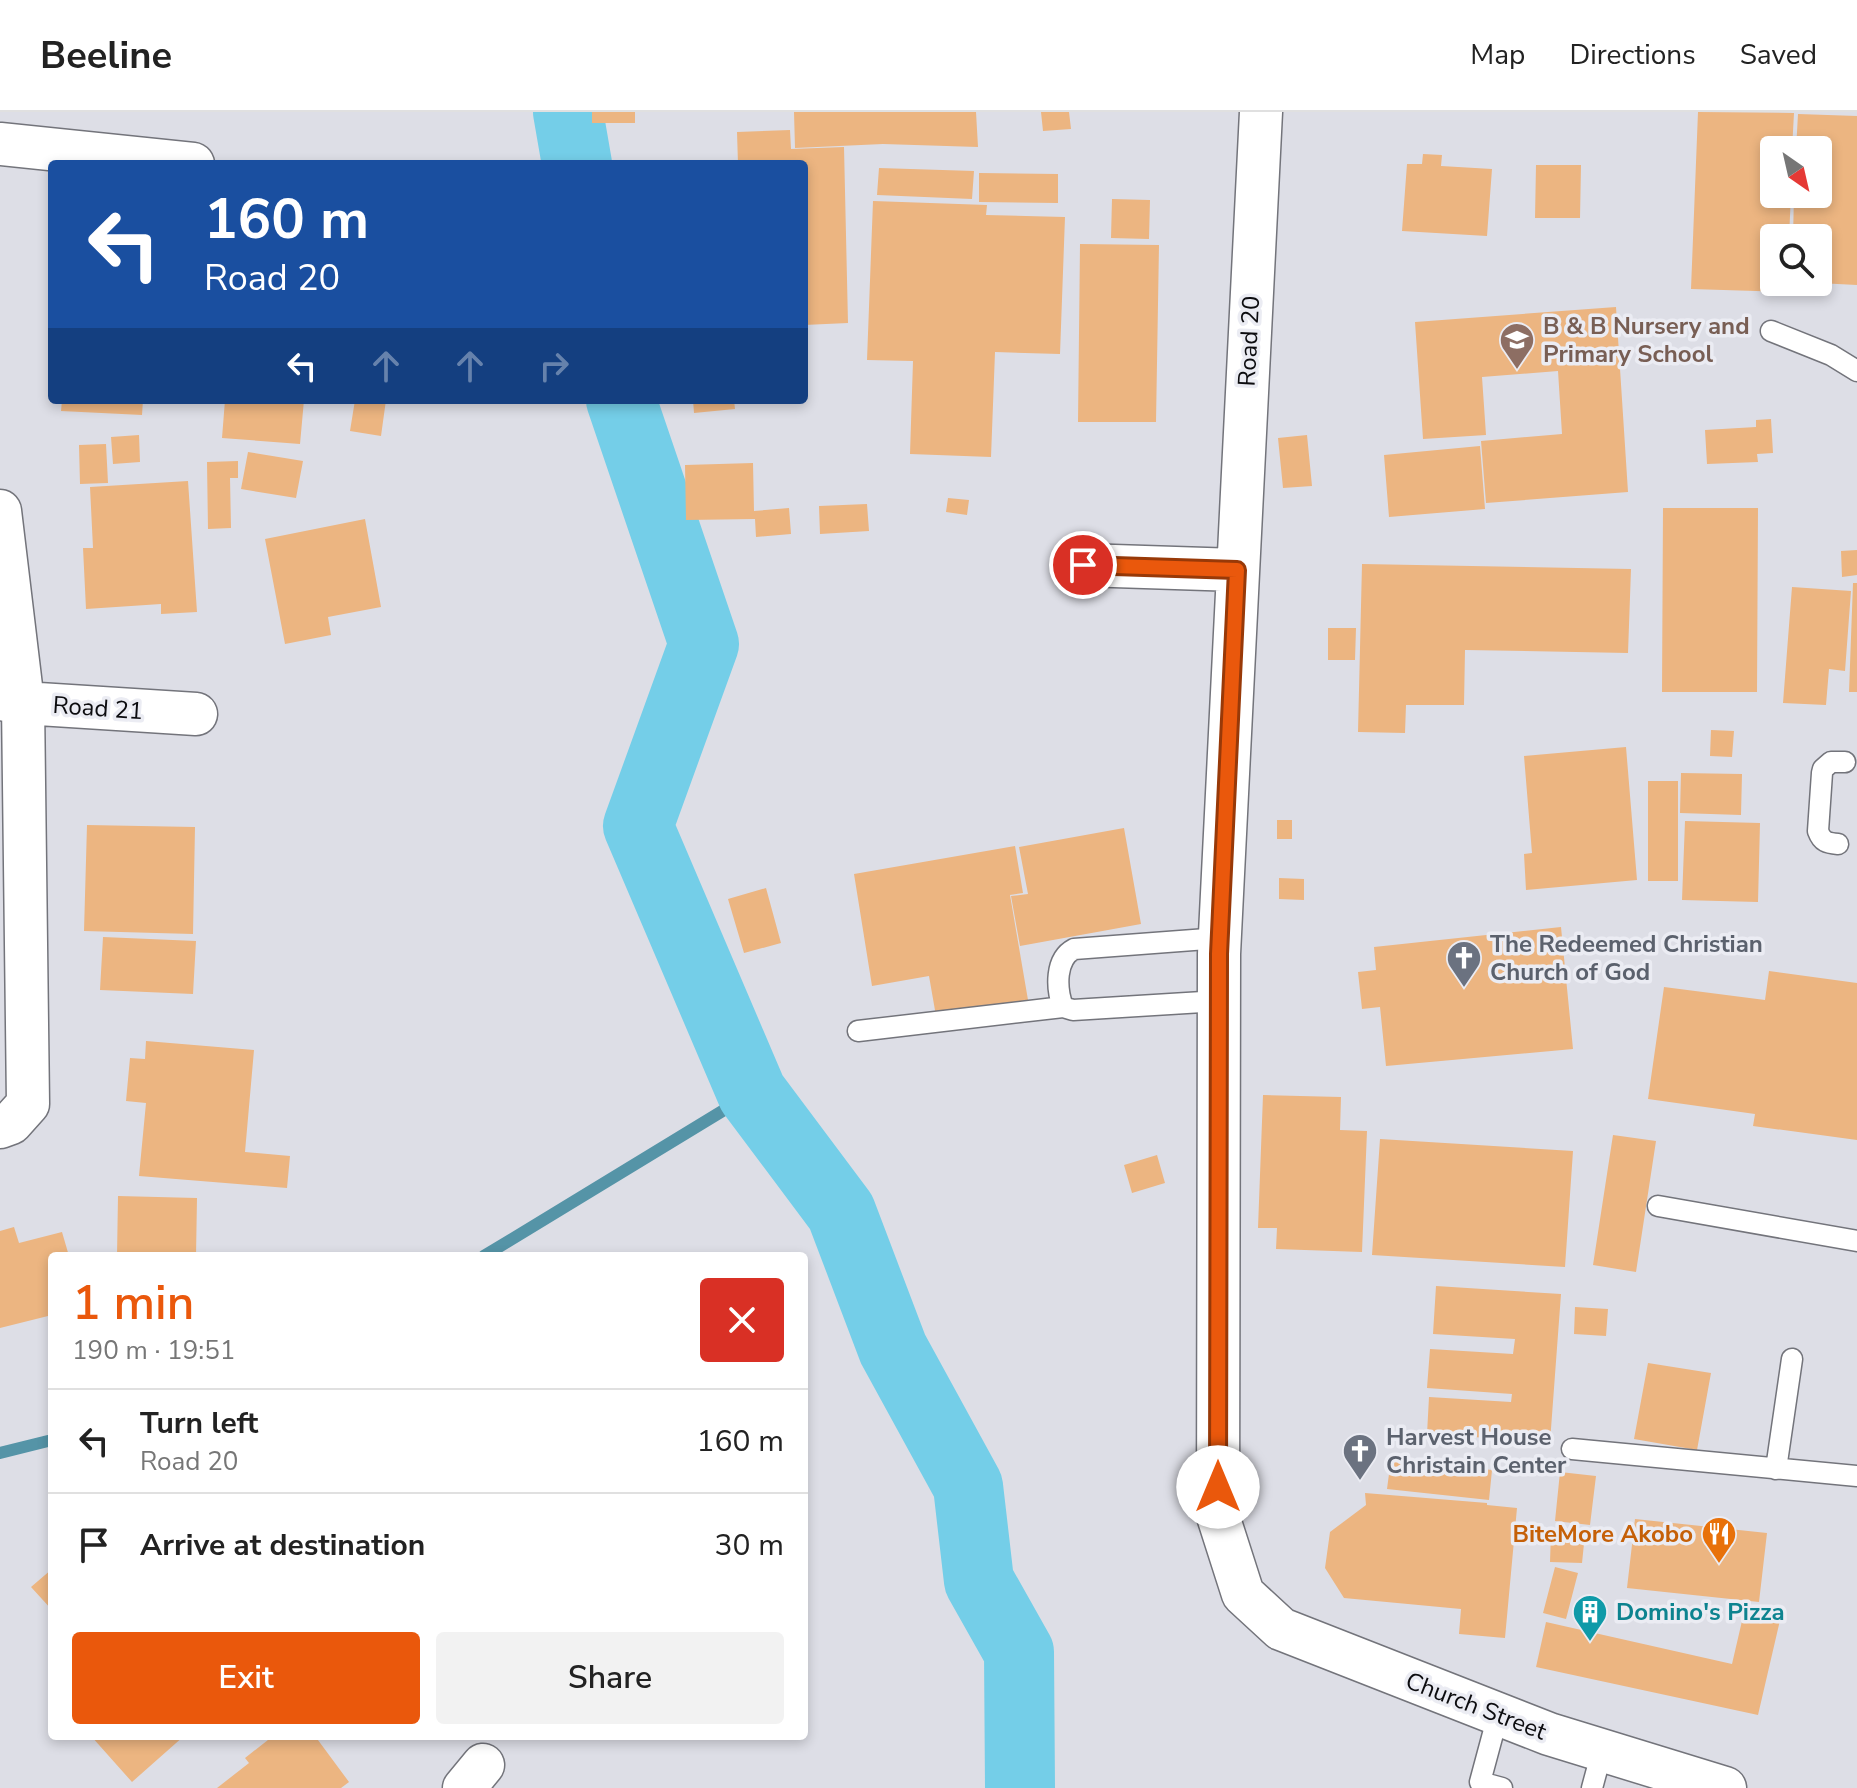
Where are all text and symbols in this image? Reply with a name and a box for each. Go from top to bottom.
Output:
text: Beeline [40,30,172,81]
text: Map [1470,36,1525,74]
text: Directions [1569,36,1696,74]
text: Saved [1740,36,1817,74]
north arrow [1760,136,1832,208]
map controls [1760,136,1832,296]
text: 160 m [204,181,369,258]
icon: left [72,192,176,296]
button: search [1760,224,1832,296]
text: Road 20 [204,254,340,303]
street label: Road 20 [1231,295,1267,387]
place label: B & B Nursery and Primary School [1543,310,1750,370]
school or university icon: B & B Nursery and Primary School [1498,321,1536,371]
icon: left [280,344,324,388]
icon: ahead [364,344,408,388]
icon: ahead [448,344,492,388]
icon: right [532,344,576,388]
pin [1049,531,1117,599]
icon: arrive [1061,543,1105,587]
street label: Road 21 [52,689,144,727]
place label: The Redeemed Christian Church of God [1490,928,1763,988]
church icon: The Redeemed Christian Church of God [1445,939,1483,989]
text: 1 min [72,1270,194,1336]
button: close [700,1278,784,1362]
text: 190 m · 19:51 [72,1333,235,1368]
text: Turn left [140,1403,258,1444]
icon: left [72,1419,116,1463]
text: 160 m [697,1421,784,1462]
place label: Harvest House Christain Center [1386,1421,1567,1481]
church icon: Harvest House Christain Center [1341,1432,1379,1482]
text: Road 20 [140,1444,238,1479]
position arrow [1176,1445,1260,1529]
restaurant icon: BiteMore Akobo [1700,1515,1738,1565]
place label: BiteMore Akobo [1512,1518,1693,1550]
icon: arrive [72,1523,116,1567]
text: Arrive at destination [140,1525,425,1566]
text: 30 m [715,1525,784,1566]
building icon: Domino's Pizza [1571,1593,1609,1643]
place label: Domino's Pizza [1616,1596,1785,1628]
button: Exit [72,1632,420,1724]
button: Share [436,1632,784,1724]
street label: Church Street [1401,1665,1551,1748]

